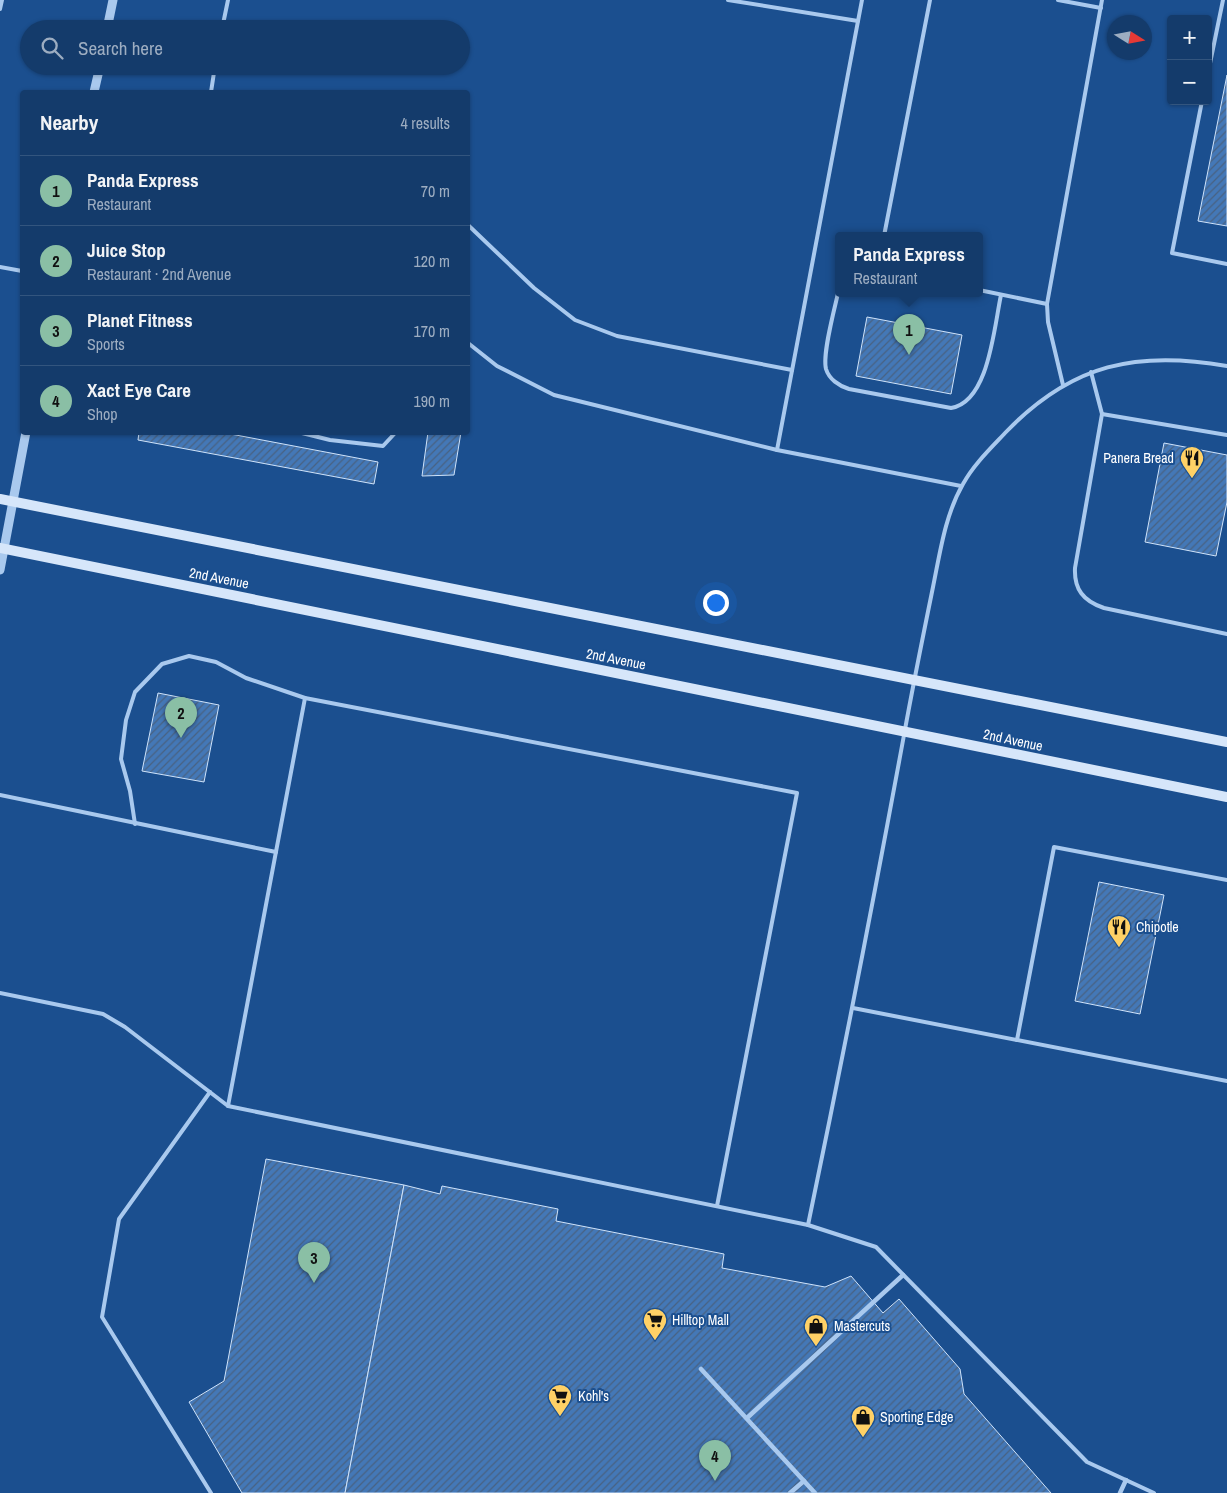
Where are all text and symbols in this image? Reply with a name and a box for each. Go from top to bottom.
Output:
north arrow [1107,15,1152,60]
map controls [1167,15,1212,105]
button: + [1167,15,1212,60]
search box [20,20,470,75]
icon: search [38,34,66,62]
text: Search here [78,35,163,61]
button: − [1167,60,1212,105]
text: Nearby [40,108,98,137]
text: 4 results [400,112,450,134]
text: Panda Express [87,167,199,193]
text: 1 [52,180,60,202]
text: 70 m [421,180,450,202]
text: Restaurant [87,193,151,215]
popup [835,232,983,297]
text: Juice Stop [87,237,166,263]
text: Panda Express [853,241,965,267]
text: 2 [52,250,60,272]
text: 120 m [414,250,450,272]
text: Restaurant · 2nd Avenue [87,263,231,285]
text: Restaurant [853,267,917,289]
text: Planet Fitness [87,307,193,333]
pin: 1 [893,314,925,355]
text: 3 [52,320,60,342]
text: 170 m [414,320,450,342]
text: Sports [87,333,125,355]
text: Xact Eye Care [87,377,191,403]
text: 4 [52,390,60,412]
text: 190 m [414,390,450,412]
text: Shop [87,403,118,425]
restaurant icon: Panera Bread [1179,445,1205,479]
place label: Panera Bread [1103,449,1174,467]
street label: 2nd Avenue [188,563,250,593]
your location [703,590,729,616]
street label: 2nd Avenue [585,644,647,674]
pin: 2 [165,697,197,738]
street label: 2nd Avenue [982,725,1044,755]
restaurant icon: Chipotle [1106,914,1132,948]
place label: Chipotle [1136,918,1179,936]
pin: 3 [298,1242,330,1283]
supermarket icon: Hilltop Mall [642,1307,668,1341]
place label: Hilltop Mall [672,1311,729,1329]
shop icon: Mastercuts [803,1313,829,1347]
place label: Mastercuts [834,1317,890,1335]
supermarket icon: Kohl's [547,1383,573,1417]
place label: Kohl's [578,1387,609,1405]
shop icon: Sporting Edge [850,1404,876,1438]
place label: Sporting Edge [880,1408,953,1426]
pin: 4 [699,1440,731,1481]

